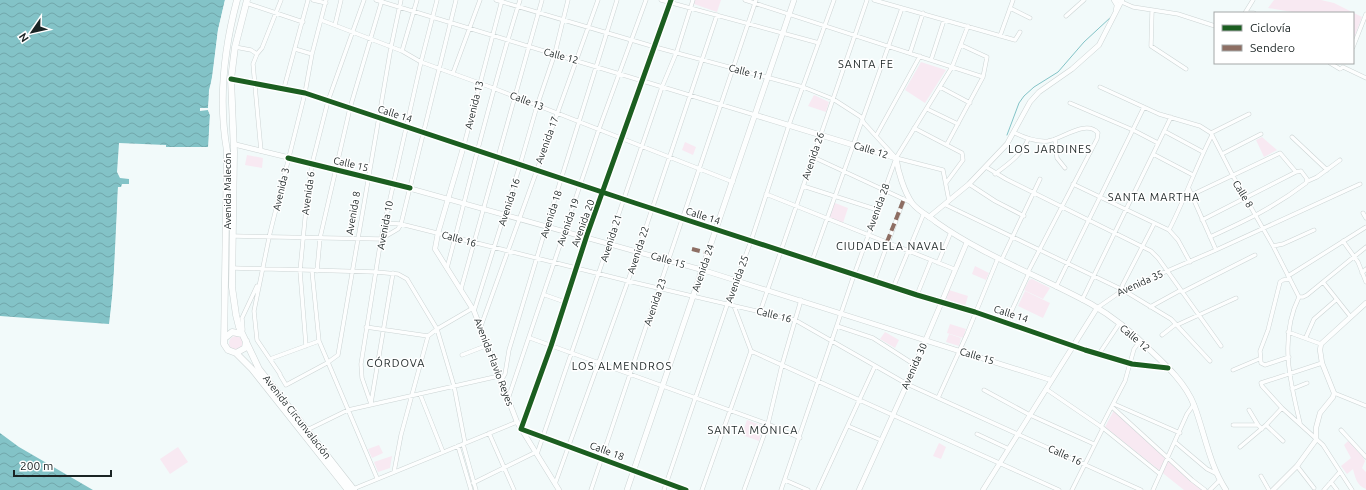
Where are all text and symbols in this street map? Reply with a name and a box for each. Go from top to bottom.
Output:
north arrow [12,12,52,52]
legend [1214,12,1354,64]
text: Ciclovía [1250,21,1291,34]
text: N [16,31,31,44]
text: Sendero [1250,41,1295,54]
street label: Calle 12 [542,46,580,66]
district label: SANTA FE [838,58,894,70]
street label: Calle 11 [727,62,765,82]
street label: Avenida 13 [463,80,485,130]
street label: Calle 13 [508,89,546,113]
street label: Calle 14 [376,103,414,125]
street label: Avenida 17 [533,115,561,165]
street label: Avenida 26 [800,130,826,181]
street label: Calle 12 [852,140,890,160]
district label: LOS JARDINES [1008,143,1092,155]
street label: Avenida Malecón [222,153,233,229]
street label: Calle 15 [332,155,370,173]
street label: Avenida 3 [271,166,291,212]
street label: Avenida 6 [300,170,317,215]
street label: Avenida 16 [496,176,522,227]
street label: Calle 8 [1231,178,1256,210]
street label: Avenida 28 [864,182,892,232]
street label: Avenida 18 [538,188,564,239]
street label: Avenida 8 [344,190,362,236]
district label: SANTA MARTHA [1108,191,1200,203]
street label: Avenida 19 [555,197,581,247]
street label: Avenida 20 [569,198,597,248]
street label: Avenida 10 [375,199,395,250]
street label: Calle 14 [684,205,722,227]
street label: Avenida 21 [598,213,624,263]
street label: Avenida 22 [625,225,651,275]
street label: Calle 16 [440,229,478,249]
district label: CIUDADELA NAVAL [836,240,946,252]
street label: Avenida 24 [690,242,716,293]
street label: Calle 15 [649,250,687,270]
street label: Avenida 25 [723,254,751,304]
street label: Avenida 35 [1115,268,1165,298]
street label: Avenida 23 [642,277,668,327]
street label: Calle 14 [992,303,1030,325]
street label: Calle 16 [755,305,793,325]
street label: Avenida Flavio Reyes [472,317,516,407]
street label: Calle 12 [1118,322,1152,354]
street label: Avenida 30 [899,341,929,391]
street label: Calle 15 [958,346,996,366]
district label: CÓRDOVA [367,356,425,369]
district label: LOS ALMENDROS [572,360,672,372]
street label: Avenida Circunvalación [261,373,333,461]
district label: SANTA MÓNICA [708,423,798,436]
street label: Calle 18 [588,440,626,462]
street label: Calle 16 [1046,443,1084,467]
scale bar [14,452,111,478]
text: 200 m [20,459,53,472]

